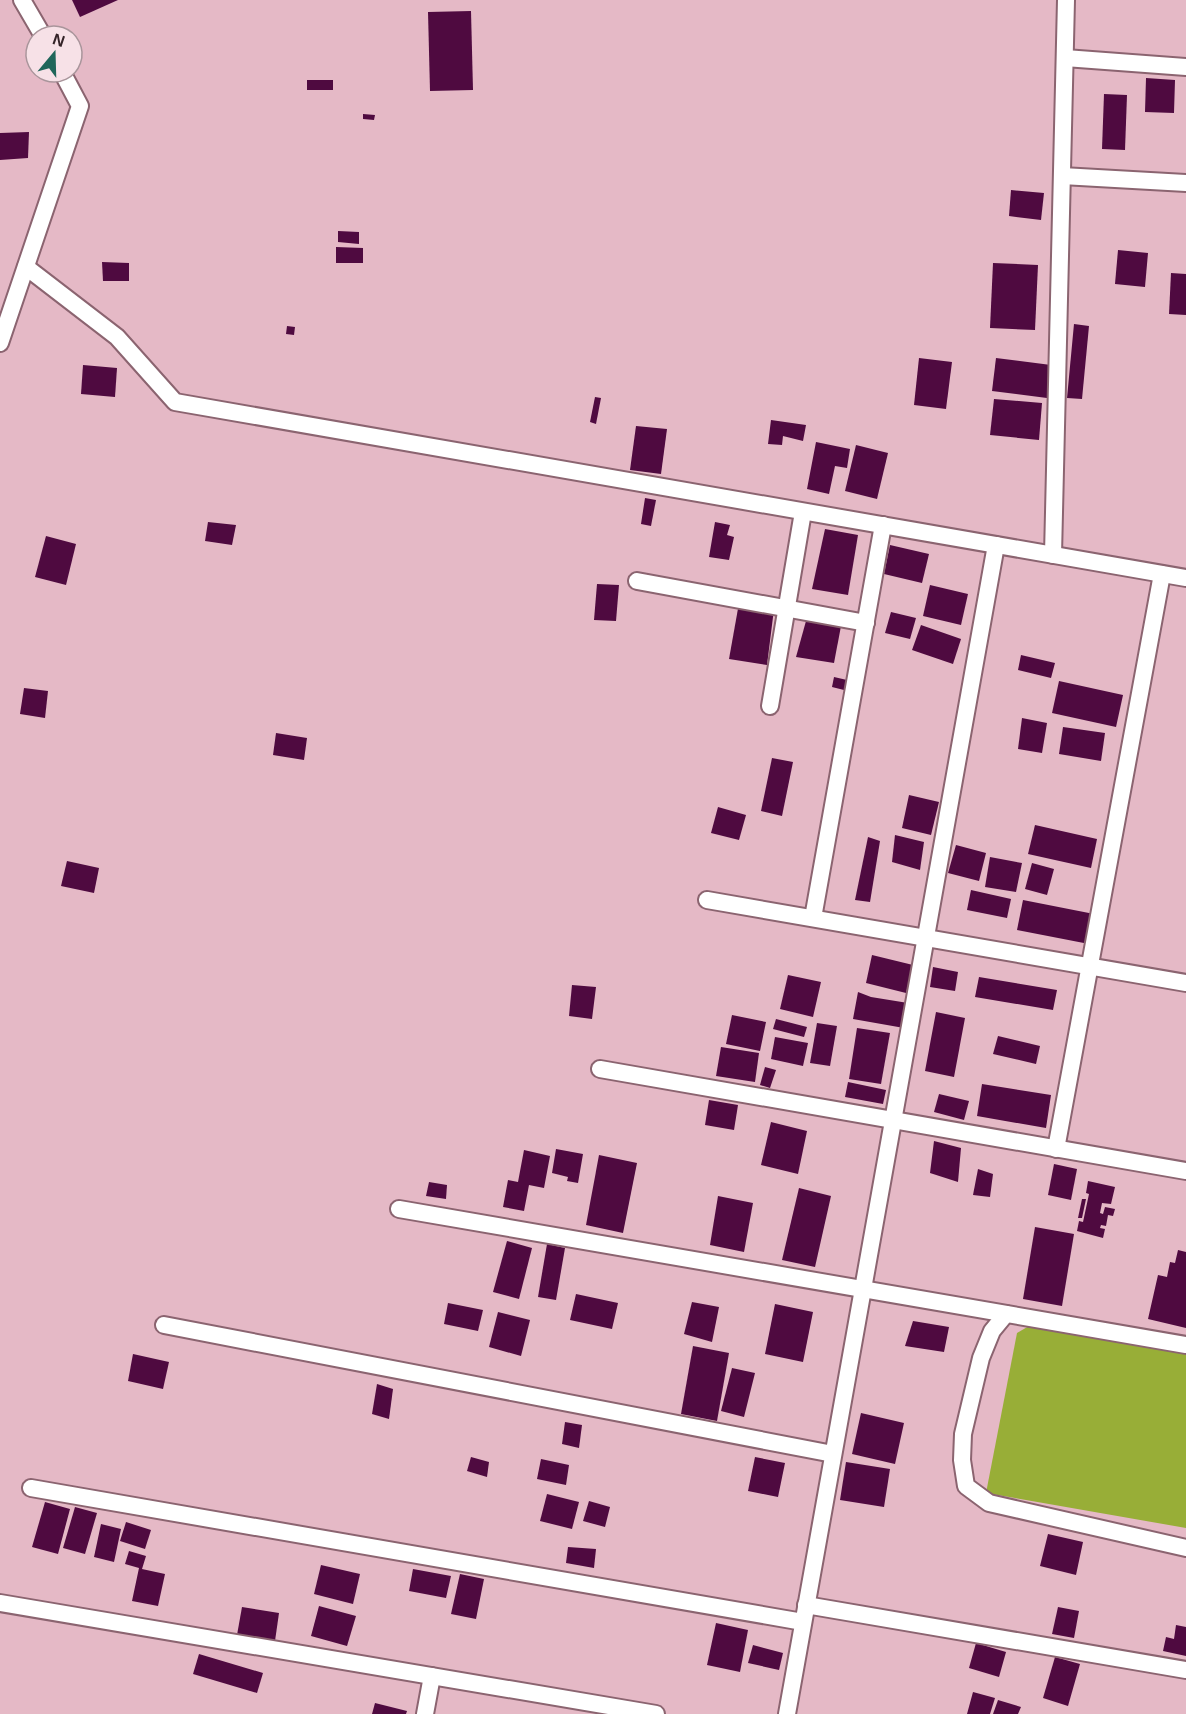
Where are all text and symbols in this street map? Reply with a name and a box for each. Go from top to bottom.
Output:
north arrow [24,24,84,84]
text: N [50,30,67,50]

